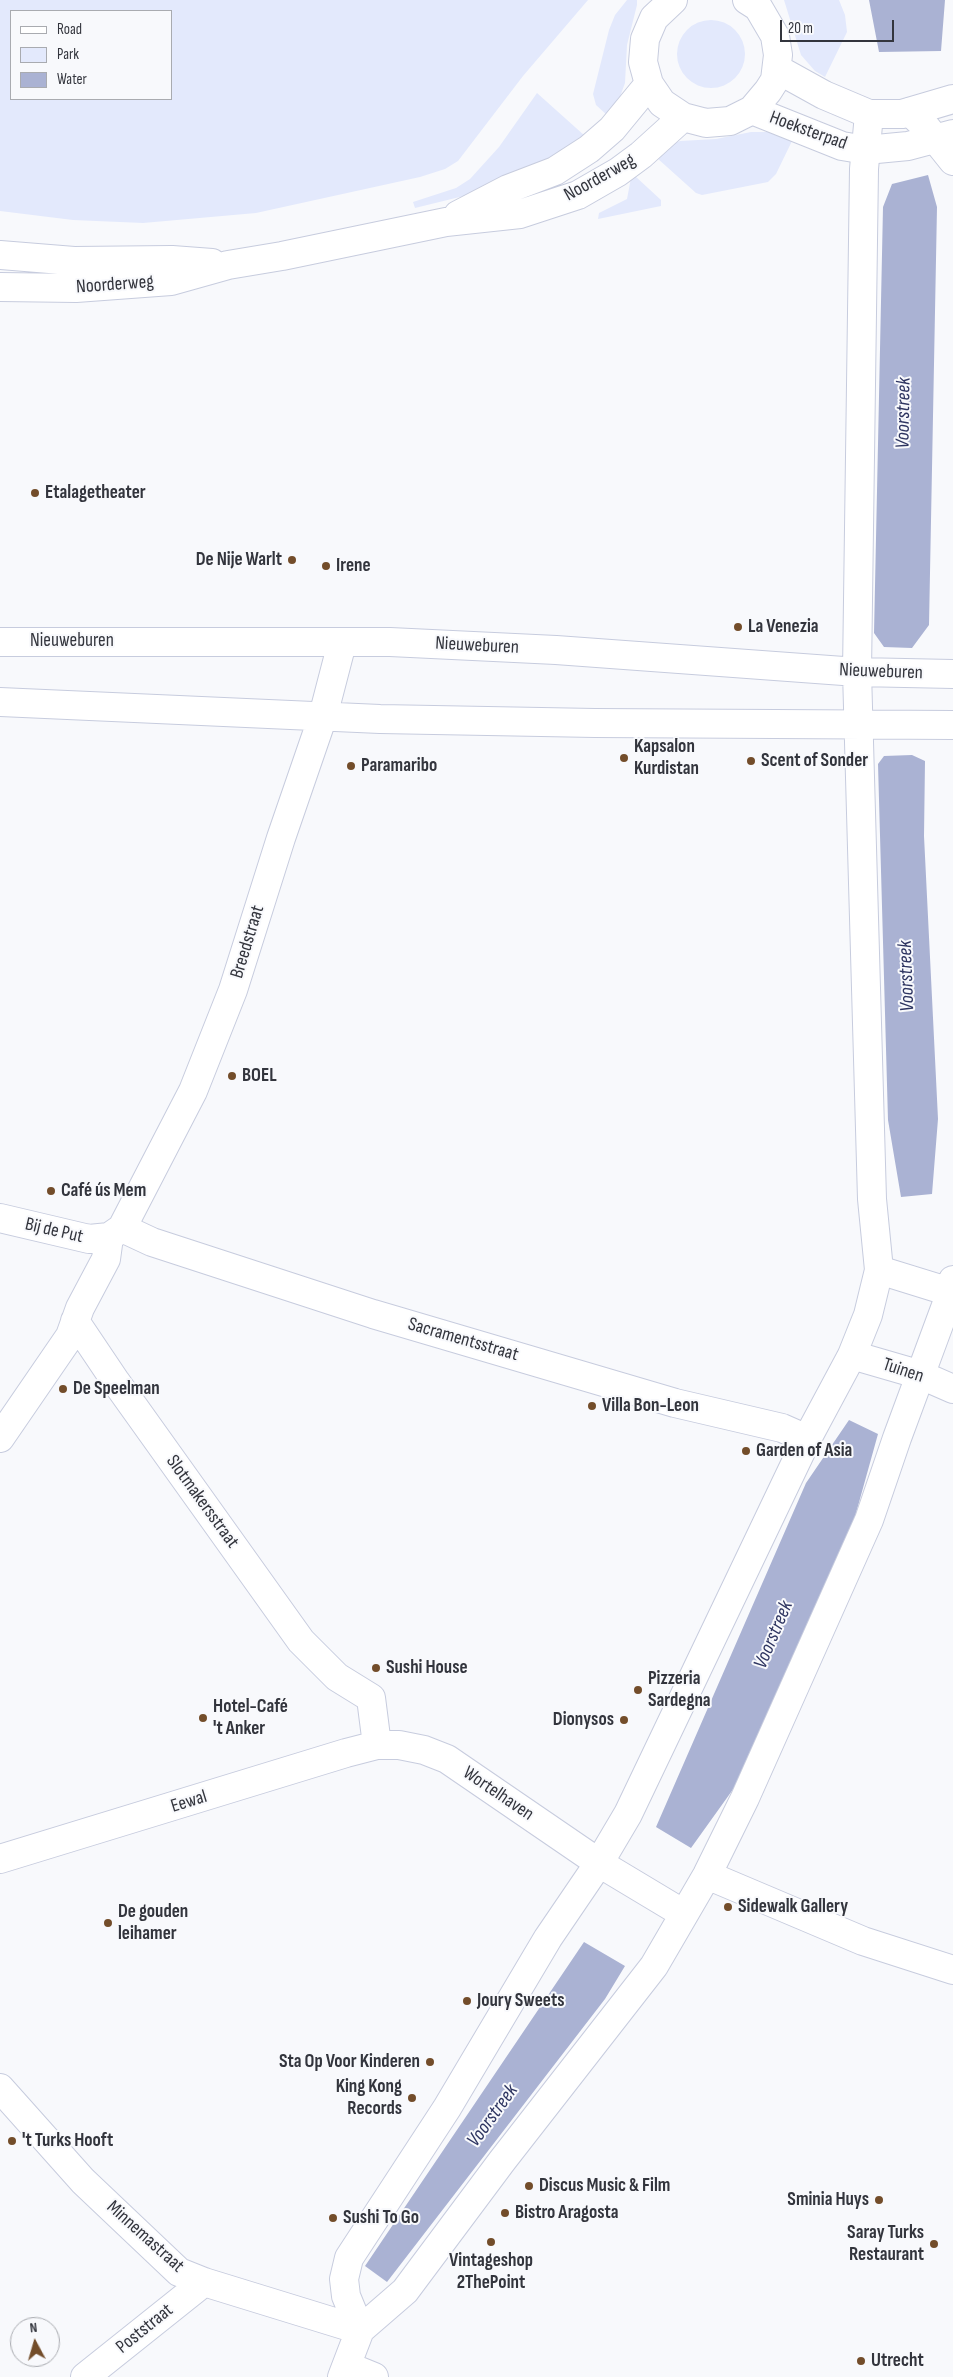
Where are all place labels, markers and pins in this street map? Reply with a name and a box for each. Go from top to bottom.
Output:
place label: Etalagetheater [45,482,146,504]
marker: Etalagetheater [29,487,41,499]
place label: De Nije Warlt [196,549,282,571]
marker: De Nije Warlt [286,554,298,566]
place label: Irene [336,555,371,577]
marker: Irene [320,560,332,572]
place label: La Venezia [748,616,819,638]
marker: La Venezia [732,621,744,633]
place label: Kapsalon Kurdistan [634,736,699,780]
place label: Scent of Sonder [761,750,868,772]
marker: Kapsalon Kurdistan [618,752,630,764]
place label: Paramaribo [361,755,437,777]
marker: Scent of Sonder [745,755,757,767]
marker: Paramaribo [345,760,357,772]
place label: BOEL [242,1065,277,1087]
marker: BOEL [226,1070,238,1082]
place label: Café ús Mem [61,1180,146,1202]
marker: Café ús Mem [45,1185,57,1197]
place label: De Speelman [73,1378,160,1400]
marker: De Speelman [57,1383,69,1395]
place label: Villa Bon-Leon [602,1395,699,1417]
marker: Villa Bon-Leon [586,1400,598,1412]
place label: Garden of Asia [756,1440,852,1462]
marker: Garden of Asia [740,1445,752,1457]
place label: Sushi House [386,1657,468,1679]
marker: Sushi House [370,1662,382,1674]
place label: Pizzeria Sardegna [648,1668,711,1712]
marker: Pizzeria Sardegna [632,1684,644,1696]
place label: Hotel-Café 't Anker [213,1696,288,1740]
place label: Dionysos [553,1709,614,1731]
marker: Hotel-Café 't Anker [197,1712,209,1724]
marker: Dionysos [618,1714,630,1726]
place label: Sidewalk Gallery [738,1896,848,1918]
place label: De gouden leihamer [118,1901,188,1945]
marker: Sidewalk Gallery [722,1901,734,1913]
marker: De gouden leihamer [102,1917,114,1929]
place label: Joury Sweets [477,1990,565,2012]
marker: Joury Sweets [461,1995,473,2007]
place label: Sta Op Voor Kinderen [279,2051,420,2073]
marker: Sta Op Voor Kinderen [424,2056,436,2068]
place label: King Kong Records [336,2076,402,2120]
marker: King Kong Records [406,2092,418,2104]
place label: 't Turks Hooft [22,2130,113,2152]
marker: 't Turks Hooft [6,2135,18,2147]
place label: Discus Music & Film [539,2175,670,2197]
marker: Discus Music & Film [523,2180,535,2192]
place label: Sminia Huys [787,2189,869,2211]
marker: Sminia Huys [873,2194,885,2206]
place label: Bistro Aragosta [515,2202,619,2224]
place label: Sushi To Go [343,2207,419,2229]
marker: Bistro Aragosta [499,2207,511,2219]
marker: Sushi To Go [327,2212,339,2224]
place label: Saray Turks Restaurant [847,2222,924,2266]
marker: Vintageshop 2ThePoint [485,2236,497,2248]
marker: Saray Turks Restaurant [928,2238,940,2250]
place label: Vintageshop 2ThePoint [449,2250,533,2294]
place label: Utrecht [871,2350,924,2372]
marker: Utrecht [855,2355,867,2367]

